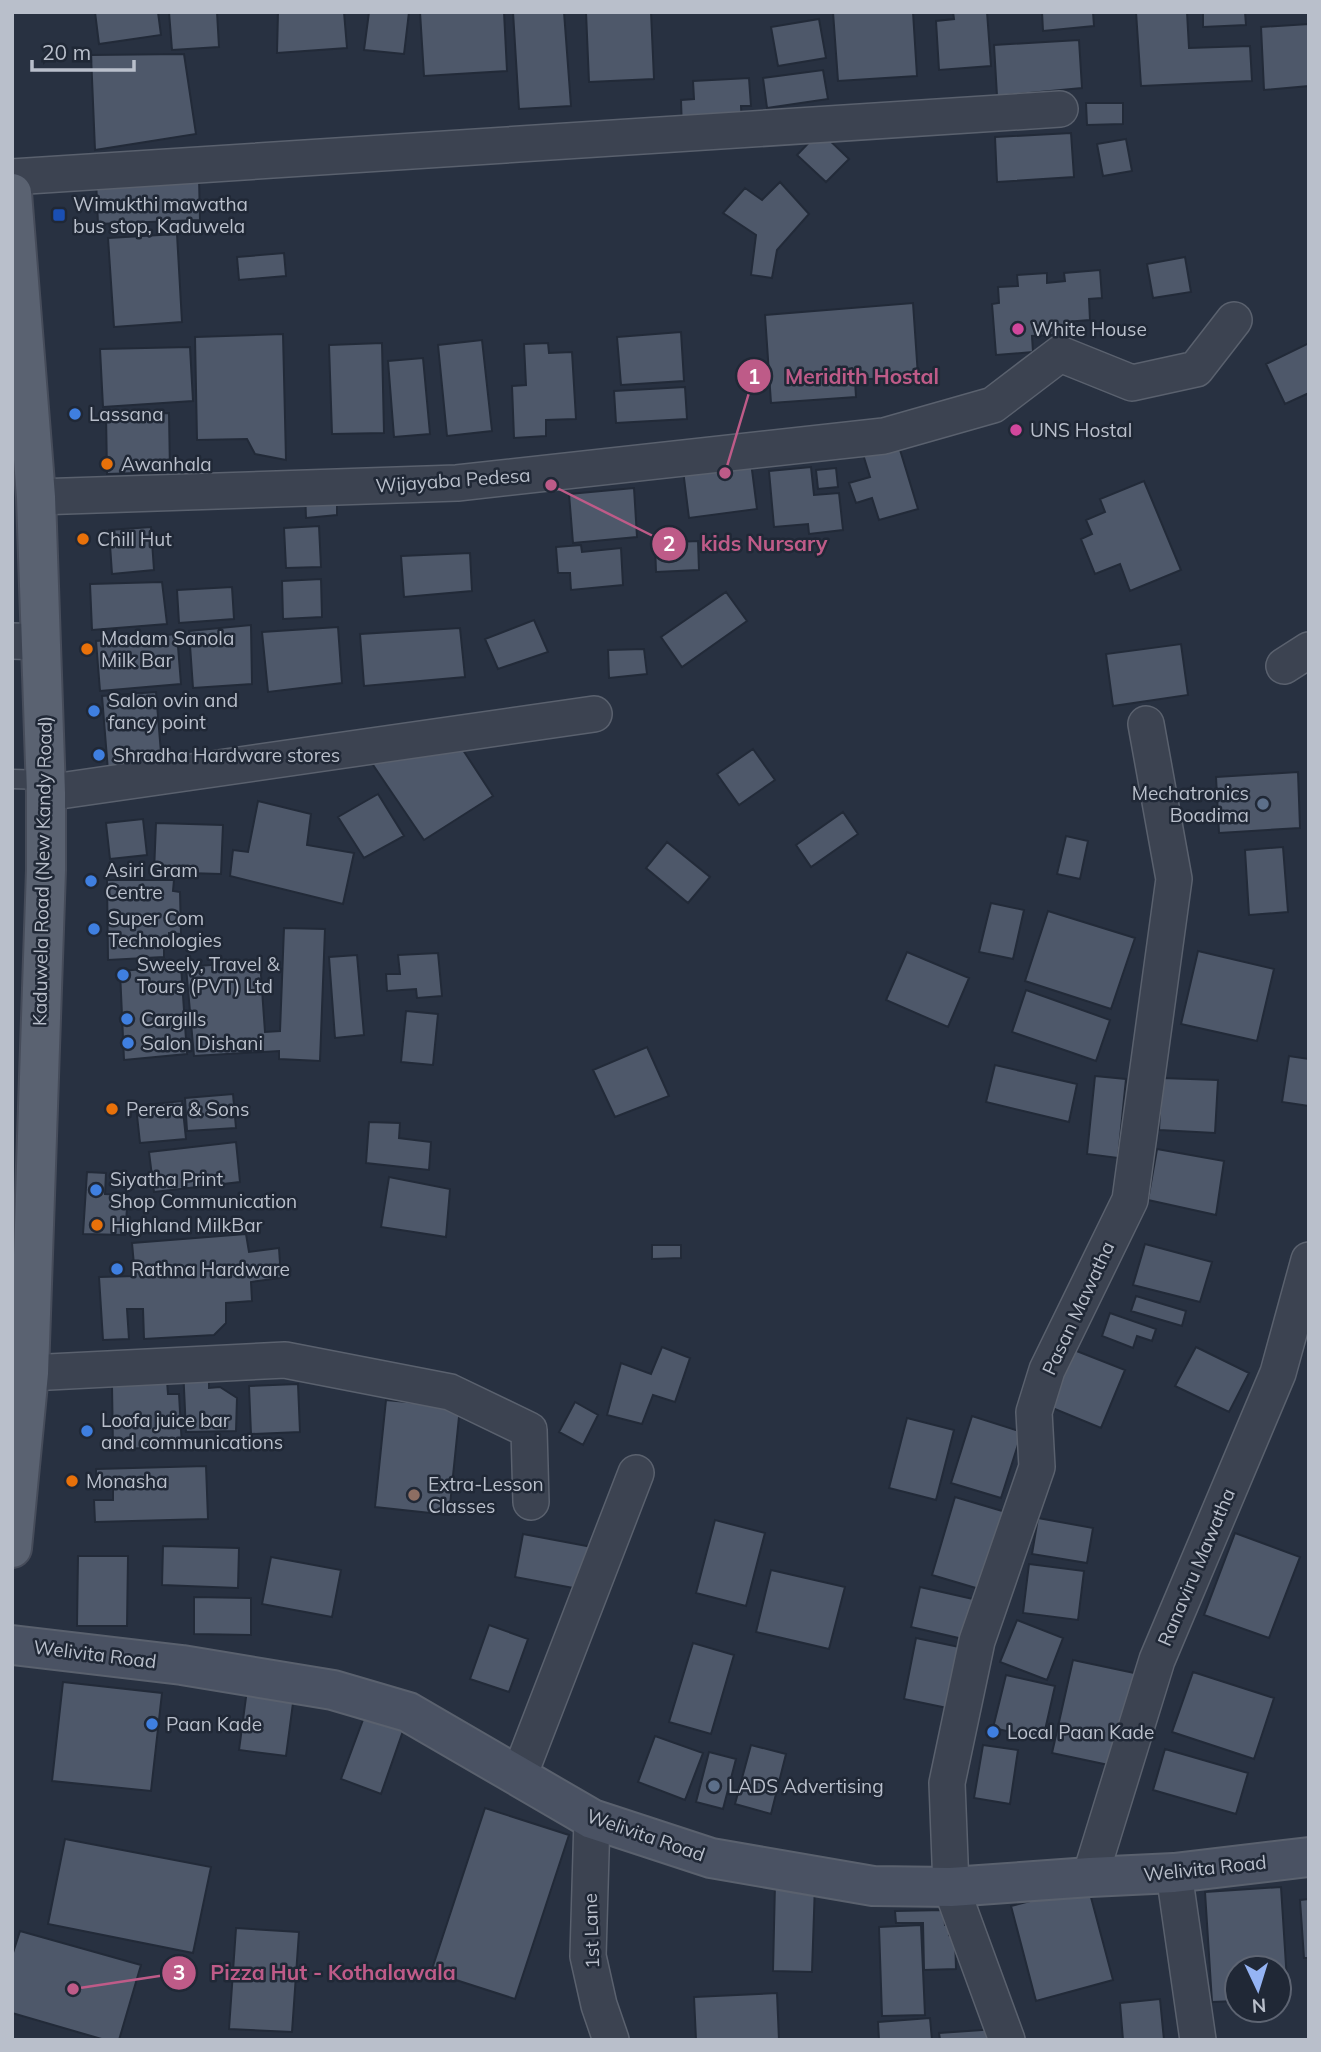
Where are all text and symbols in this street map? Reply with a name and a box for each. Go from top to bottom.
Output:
scale bar [32,28,133,72]
text: 20 m [42,39,91,65]
place label: Wimukthi mawatha bus stop, Kaduwela [73,192,248,238]
marker: Wimukthi mawatha bus stop, Kaduwela [51,207,67,223]
place label: White House [1032,317,1147,341]
marker: White House [1010,321,1026,337]
callout: Meridith Hostal [736,355,953,397]
text: 1 [748,363,760,389]
text: Meridith Hostal [785,363,939,389]
place label: Lassana [89,402,164,426]
marker: Lassana [67,406,83,422]
place label: UNS Hostal [1030,418,1132,442]
marker: UNS Hostal [1008,422,1024,438]
place label: Awanhala [121,452,212,476]
marker: Awanhala [99,456,115,472]
street label: Wijayaba Pedesa [375,463,531,497]
callout: kids Nursary [651,523,841,565]
place label: Chill Hut [97,527,172,551]
text: 2 [663,530,675,556]
text: kids Nursary [701,530,828,556]
marker: Chill Hut [75,531,91,547]
place label: Madam Sanola Milk Bar [101,626,234,672]
marker: Madam Sanola Milk Bar [79,641,95,657]
place label: Salon ovin and fancy point [108,688,238,734]
marker: Salon ovin and fancy point [86,703,102,719]
street label: Kaduwela Road (New Kandy Road) [27,716,57,1026]
place label: Shradha Hardware stores [113,743,340,767]
marker: Shradha Hardware stores [91,747,107,763]
place label: Mechatronics Boadima [1132,781,1249,827]
marker: Mechatronics Boadima [1255,796,1271,812]
place label: Asiri Gram Centre [105,858,198,904]
marker: Asiri Gram Centre [83,873,99,889]
place label: Super Com Technologies [108,906,222,952]
marker: Super Com Technologies [86,921,102,937]
place label: Sweely, Travel & Tours (PVT) Ltd [137,952,281,998]
marker: Sweely, Travel & Tours (PVT) Ltd [115,967,131,983]
place label: Cargills [141,1007,206,1031]
marker: Cargills [119,1011,135,1027]
place label: Salon Dishani [142,1031,263,1055]
marker: Salon Dishani [120,1035,136,1051]
place label: Perera & Sons [126,1097,250,1121]
marker: Perera & Sons [104,1101,120,1117]
place label: Siyatha Print Shop Communication [110,1167,297,1213]
marker: Siyatha Print Shop Communication [88,1182,104,1198]
place label: Highland MilkBar [111,1213,263,1237]
marker: Highland MilkBar [89,1217,105,1233]
street label: Pasan Mawatha [1037,1237,1119,1379]
place label: Rathna Hardware [131,1257,290,1281]
marker: Rathna Hardware [109,1261,125,1277]
place label: Loofa juice bar and communications [101,1408,283,1454]
marker: Loofa juice bar and communications [79,1423,95,1439]
place label: Monasha [86,1469,168,1493]
place label: Extra-Lesson Classes [428,1472,544,1518]
marker: Monasha [64,1473,80,1489]
street label: Ranaviru Mawatha [1152,1485,1240,1649]
marker: Extra-Lesson Classes [406,1487,422,1503]
street label: Welivita Road [32,1635,158,1673]
place label: Paan Kade [166,1712,262,1736]
marker: Paan Kade [144,1716,160,1732]
place label: Local Paan Kade [1007,1720,1154,1744]
marker: Local Paan Kade [985,1724,1001,1740]
place label: LADS Advertising [728,1774,884,1798]
marker: LADS Advertising [706,1778,722,1794]
street label: Welivita Road [584,1804,708,1866]
street label: Welivita Road [1142,1850,1268,1886]
street label: 1st Lane [578,1893,604,1969]
callout: Pizza Hut - Kothalawala [161,1952,470,1994]
north arrow [1223,1954,1293,2024]
text: 3 [173,1959,185,1985]
text: Pizza Hut - Kothalawala [210,1959,456,1985]
text: N [1251,1993,1267,2018]

